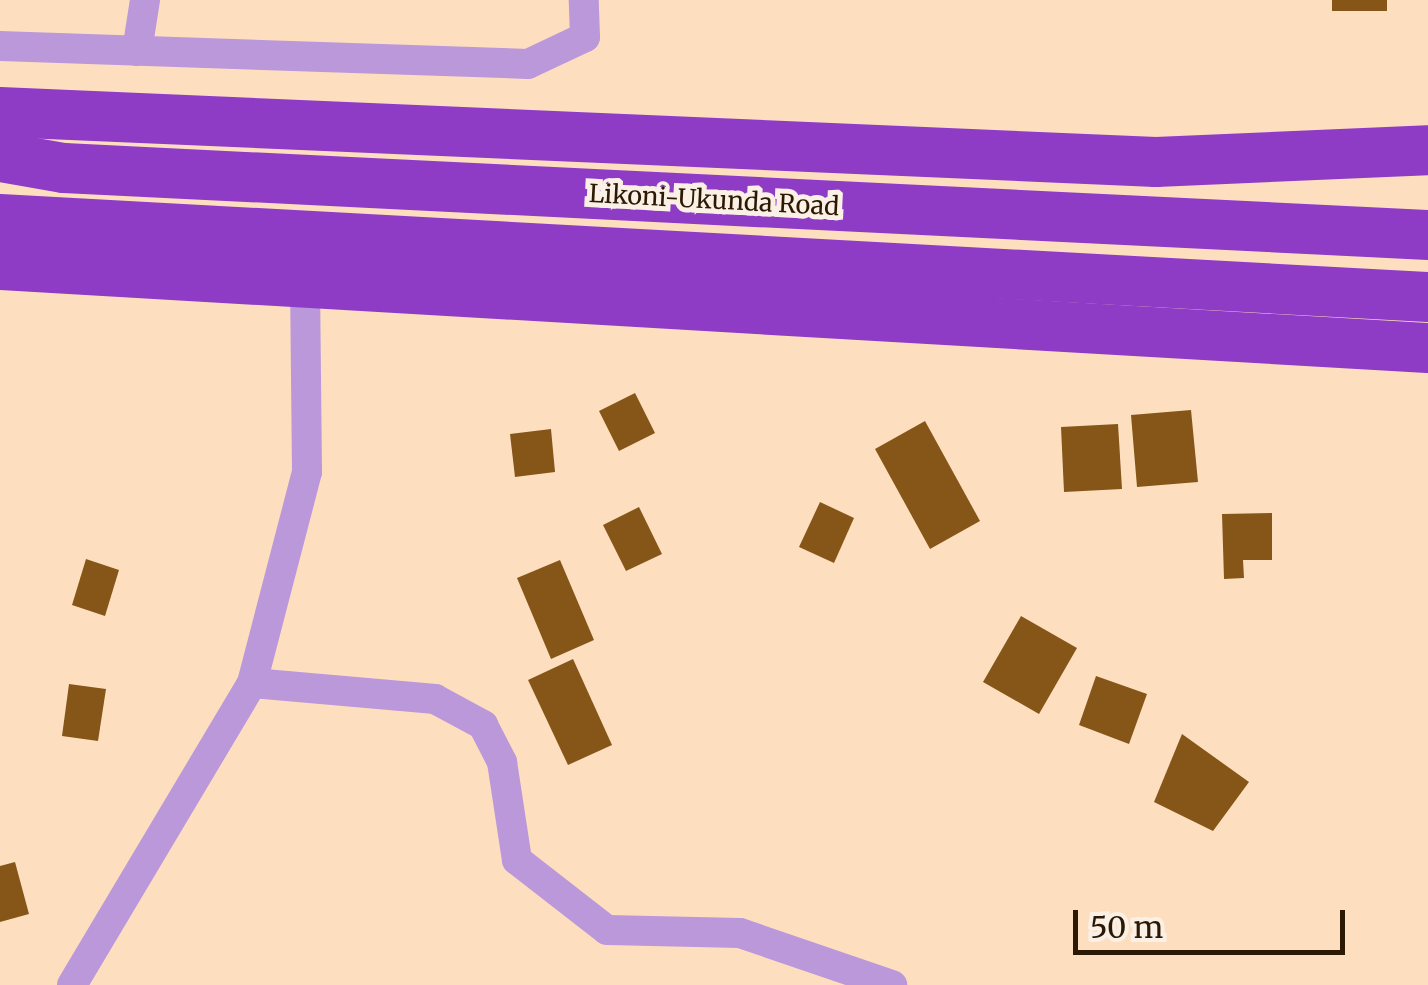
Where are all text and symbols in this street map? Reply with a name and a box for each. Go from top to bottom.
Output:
street label: Likoni-Ukunda Road [588,178,840,222]
scale bar [1078,890,1350,952]
text: 50 m [1090,908,1163,946]

